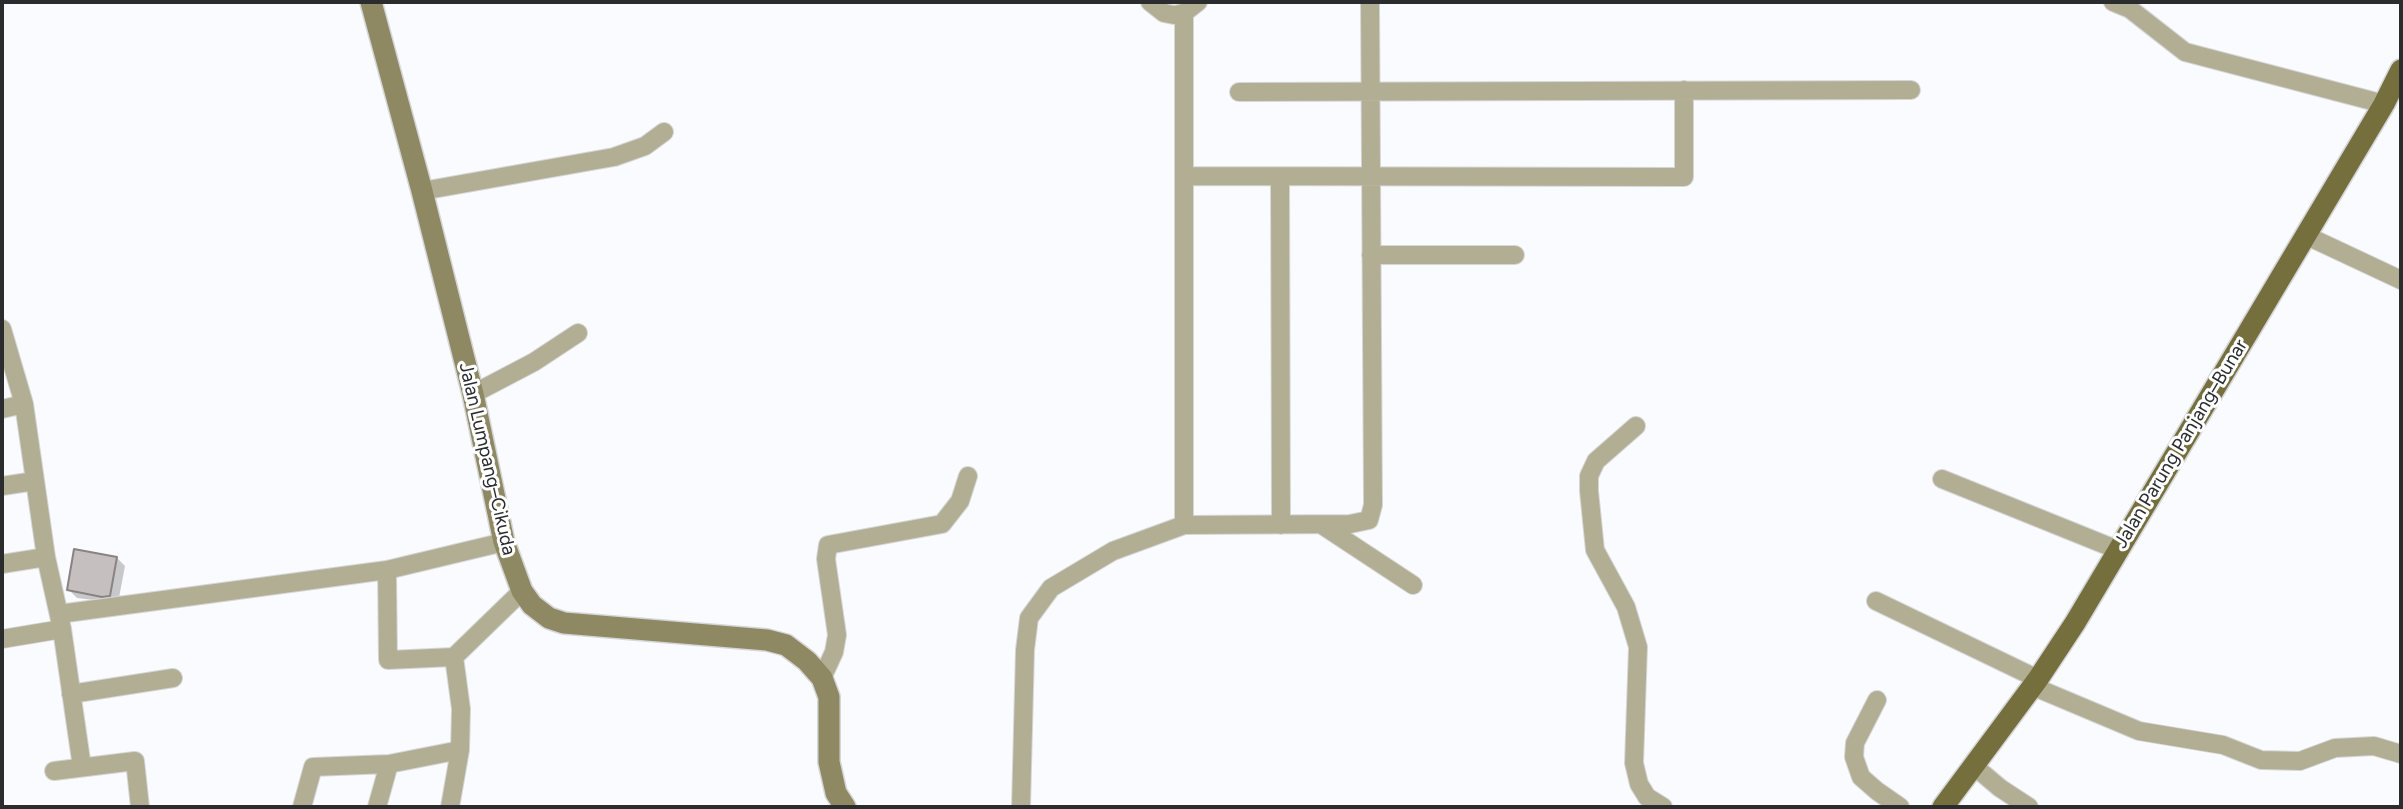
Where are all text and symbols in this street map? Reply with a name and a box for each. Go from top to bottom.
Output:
street label: Jalan Parung Panjang–Bunar [2110,335,2252,553]
street label: Jalan Lumpang–Cikuda [454,360,520,558]

